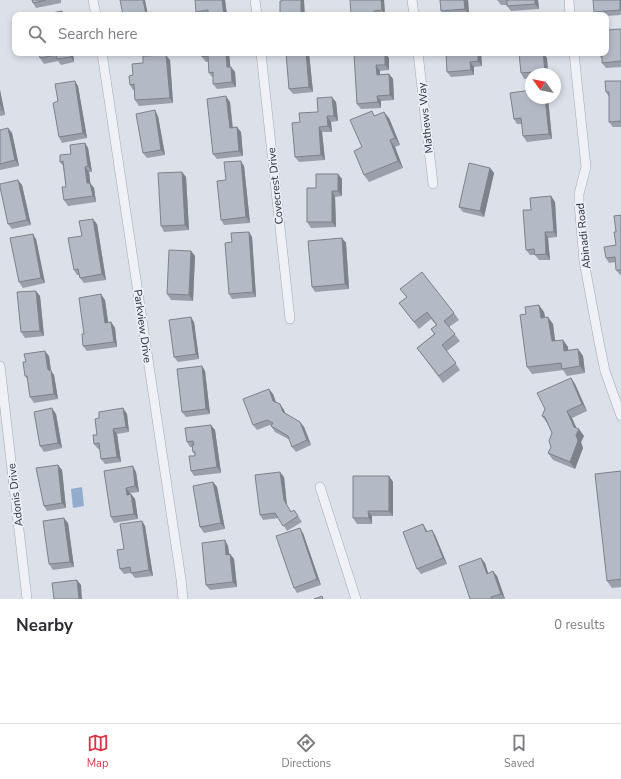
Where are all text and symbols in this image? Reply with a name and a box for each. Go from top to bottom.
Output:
search box [12,12,609,56]
icon: search [26,23,48,45]
text: Search here [58,24,138,44]
north arrow [525,68,561,104]
street label: Mathews Way [414,81,437,154]
street label: Covecrest Drive [264,147,287,225]
street label: Abinadi Road [573,202,594,270]
street label: Parkview Drive [130,288,155,364]
street label: Adonis Drive [4,462,27,527]
text: Nearby [16,614,73,637]
text: 0 results [554,616,605,634]
tab: Map [87,732,109,771]
tab: Directions [282,732,331,771]
tab: Saved [504,732,534,771]

